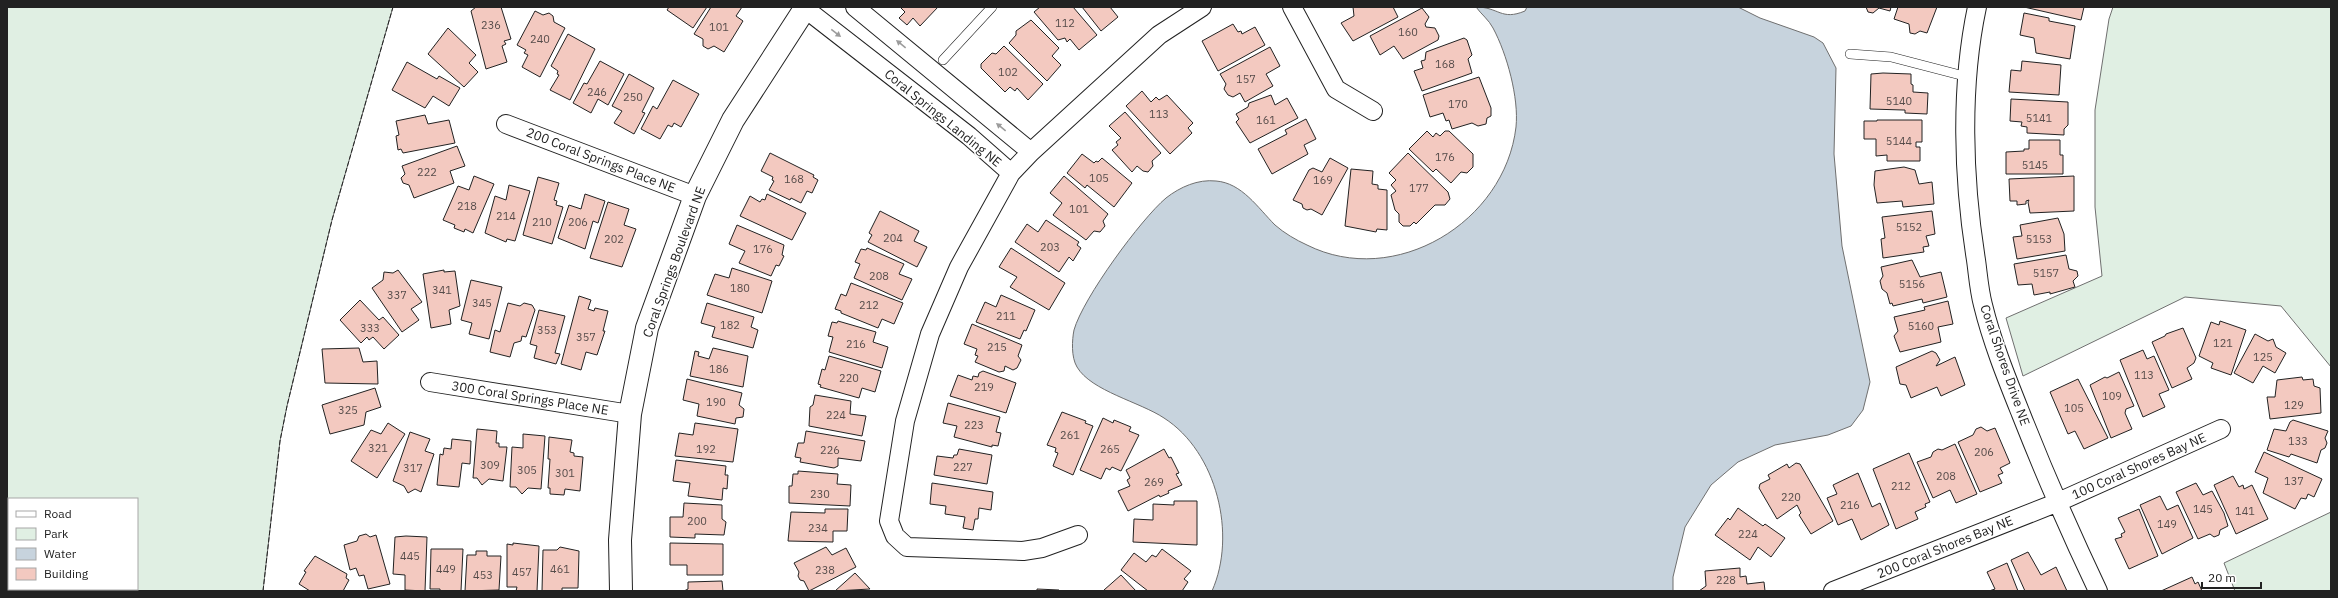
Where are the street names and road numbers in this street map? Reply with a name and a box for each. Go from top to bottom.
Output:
street label: Coral Springs Landing NE [881,65,1005,171]
street label: 200 Coral Springs Place NE [524,124,678,196]
street label: Coral Springs Boulevard NE [639,184,709,340]
street label: Coral Shores Drive NE [1976,302,2034,428]
street label: 300 Coral Springs Place NE [450,377,610,419]
street label: 100 Coral Shores Bay NE [2069,429,2209,503]
street label: 200 Coral Shores Bay NE [1874,512,2016,582]

